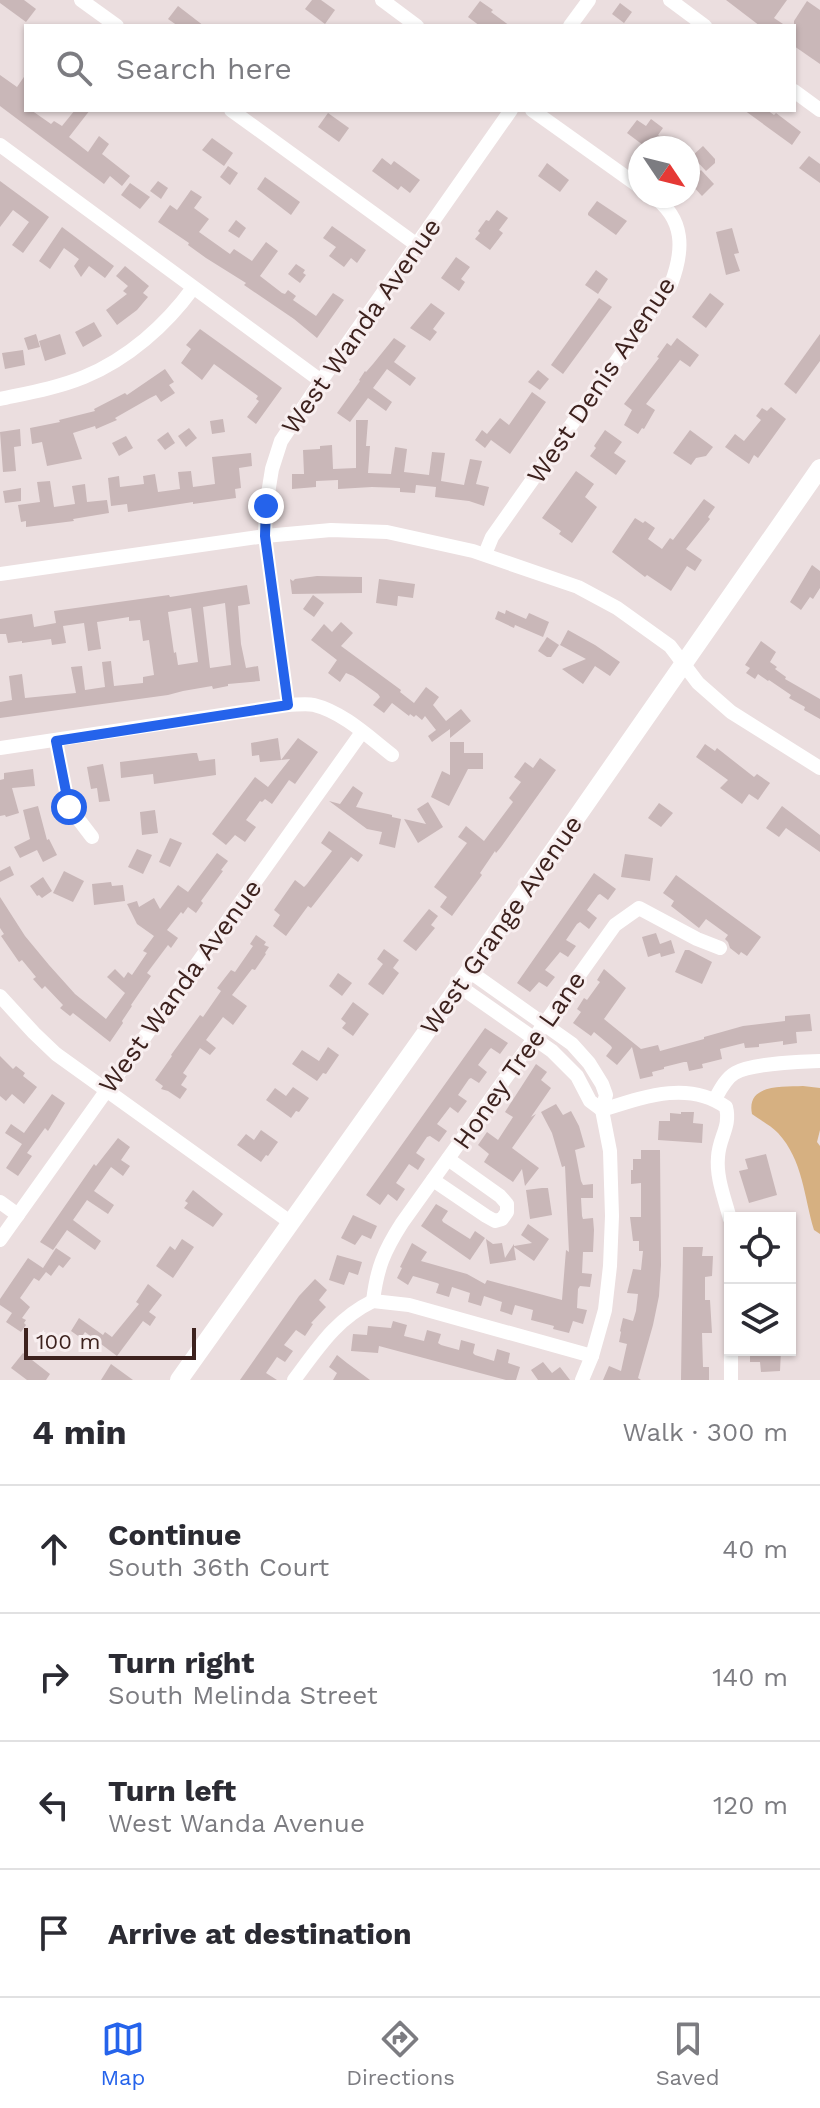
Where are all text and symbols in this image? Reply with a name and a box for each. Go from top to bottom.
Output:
search box [24,24,796,112]
icon: search [52,46,96,90]
text: Search here [116,51,292,86]
north arrow [628,136,700,208]
street label: West Wanda Avenue [275,212,447,440]
street label: West Denis Avenue [521,271,681,489]
route end [248,488,284,524]
route start [51,789,87,825]
street label: West Grange Avenue [414,809,588,1041]
street label: West Wanda Avenue [92,873,268,1099]
street label: Honey Tree Lane [446,965,592,1155]
map controls [724,1212,796,1356]
button: locate [724,1212,796,1284]
button: layers [724,1284,796,1356]
scale bar [24,1324,196,1360]
text: 100 m [36,1329,100,1354]
text: 4 min [32,1412,127,1452]
text: Walk · 300 m [622,1417,788,1447]
text: Continue [108,1517,241,1552]
icon: ahead [32,1527,76,1571]
text: 40 m [722,1534,788,1564]
text: South 36th Court [108,1552,329,1582]
text: Turn right [108,1645,254,1680]
icon: right [32,1655,76,1699]
text: 140 m [712,1662,788,1692]
text: South Melinda Street [108,1680,378,1710]
text: Turn left [108,1773,236,1808]
icon: left [32,1783,76,1827]
text: 120 m [713,1790,788,1820]
text: West Wanda Avenue [108,1808,365,1838]
icon: arrive [32,1911,76,1955]
text: Arrive at destination [108,1916,412,1951]
tab: Map [100,2017,145,2090]
tab: Directions [346,2017,455,2090]
tab: Saved [656,2017,720,2090]

